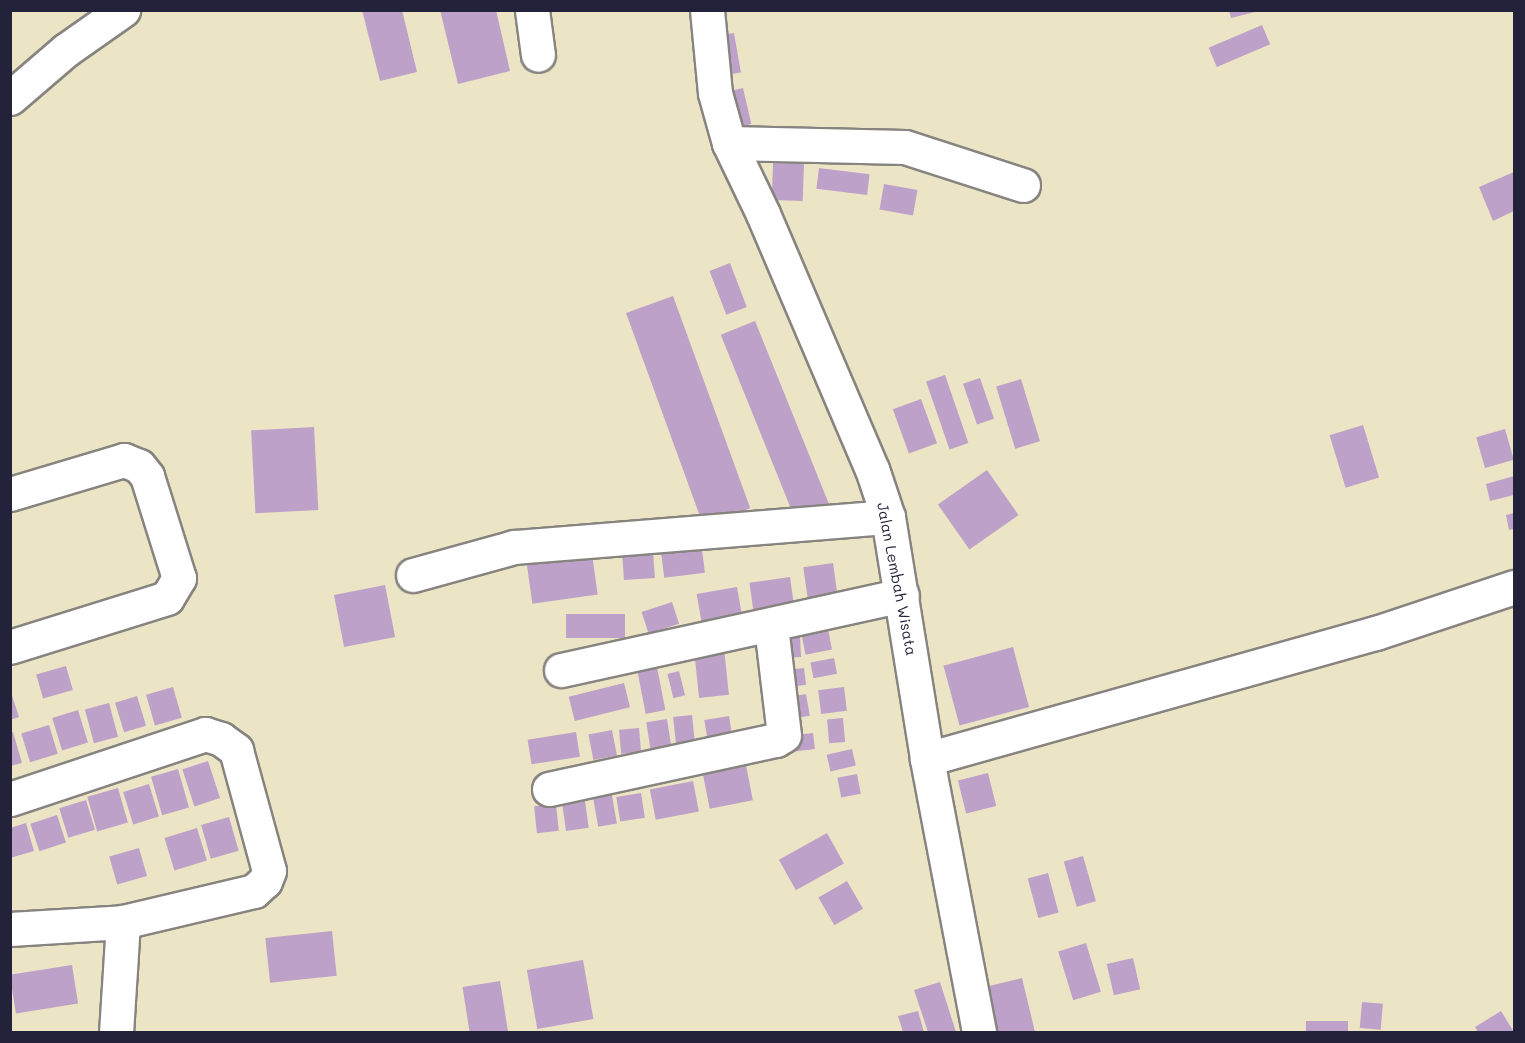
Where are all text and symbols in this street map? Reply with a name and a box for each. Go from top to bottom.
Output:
street label: Jalan Lembah Wisata [873,501,921,657]

